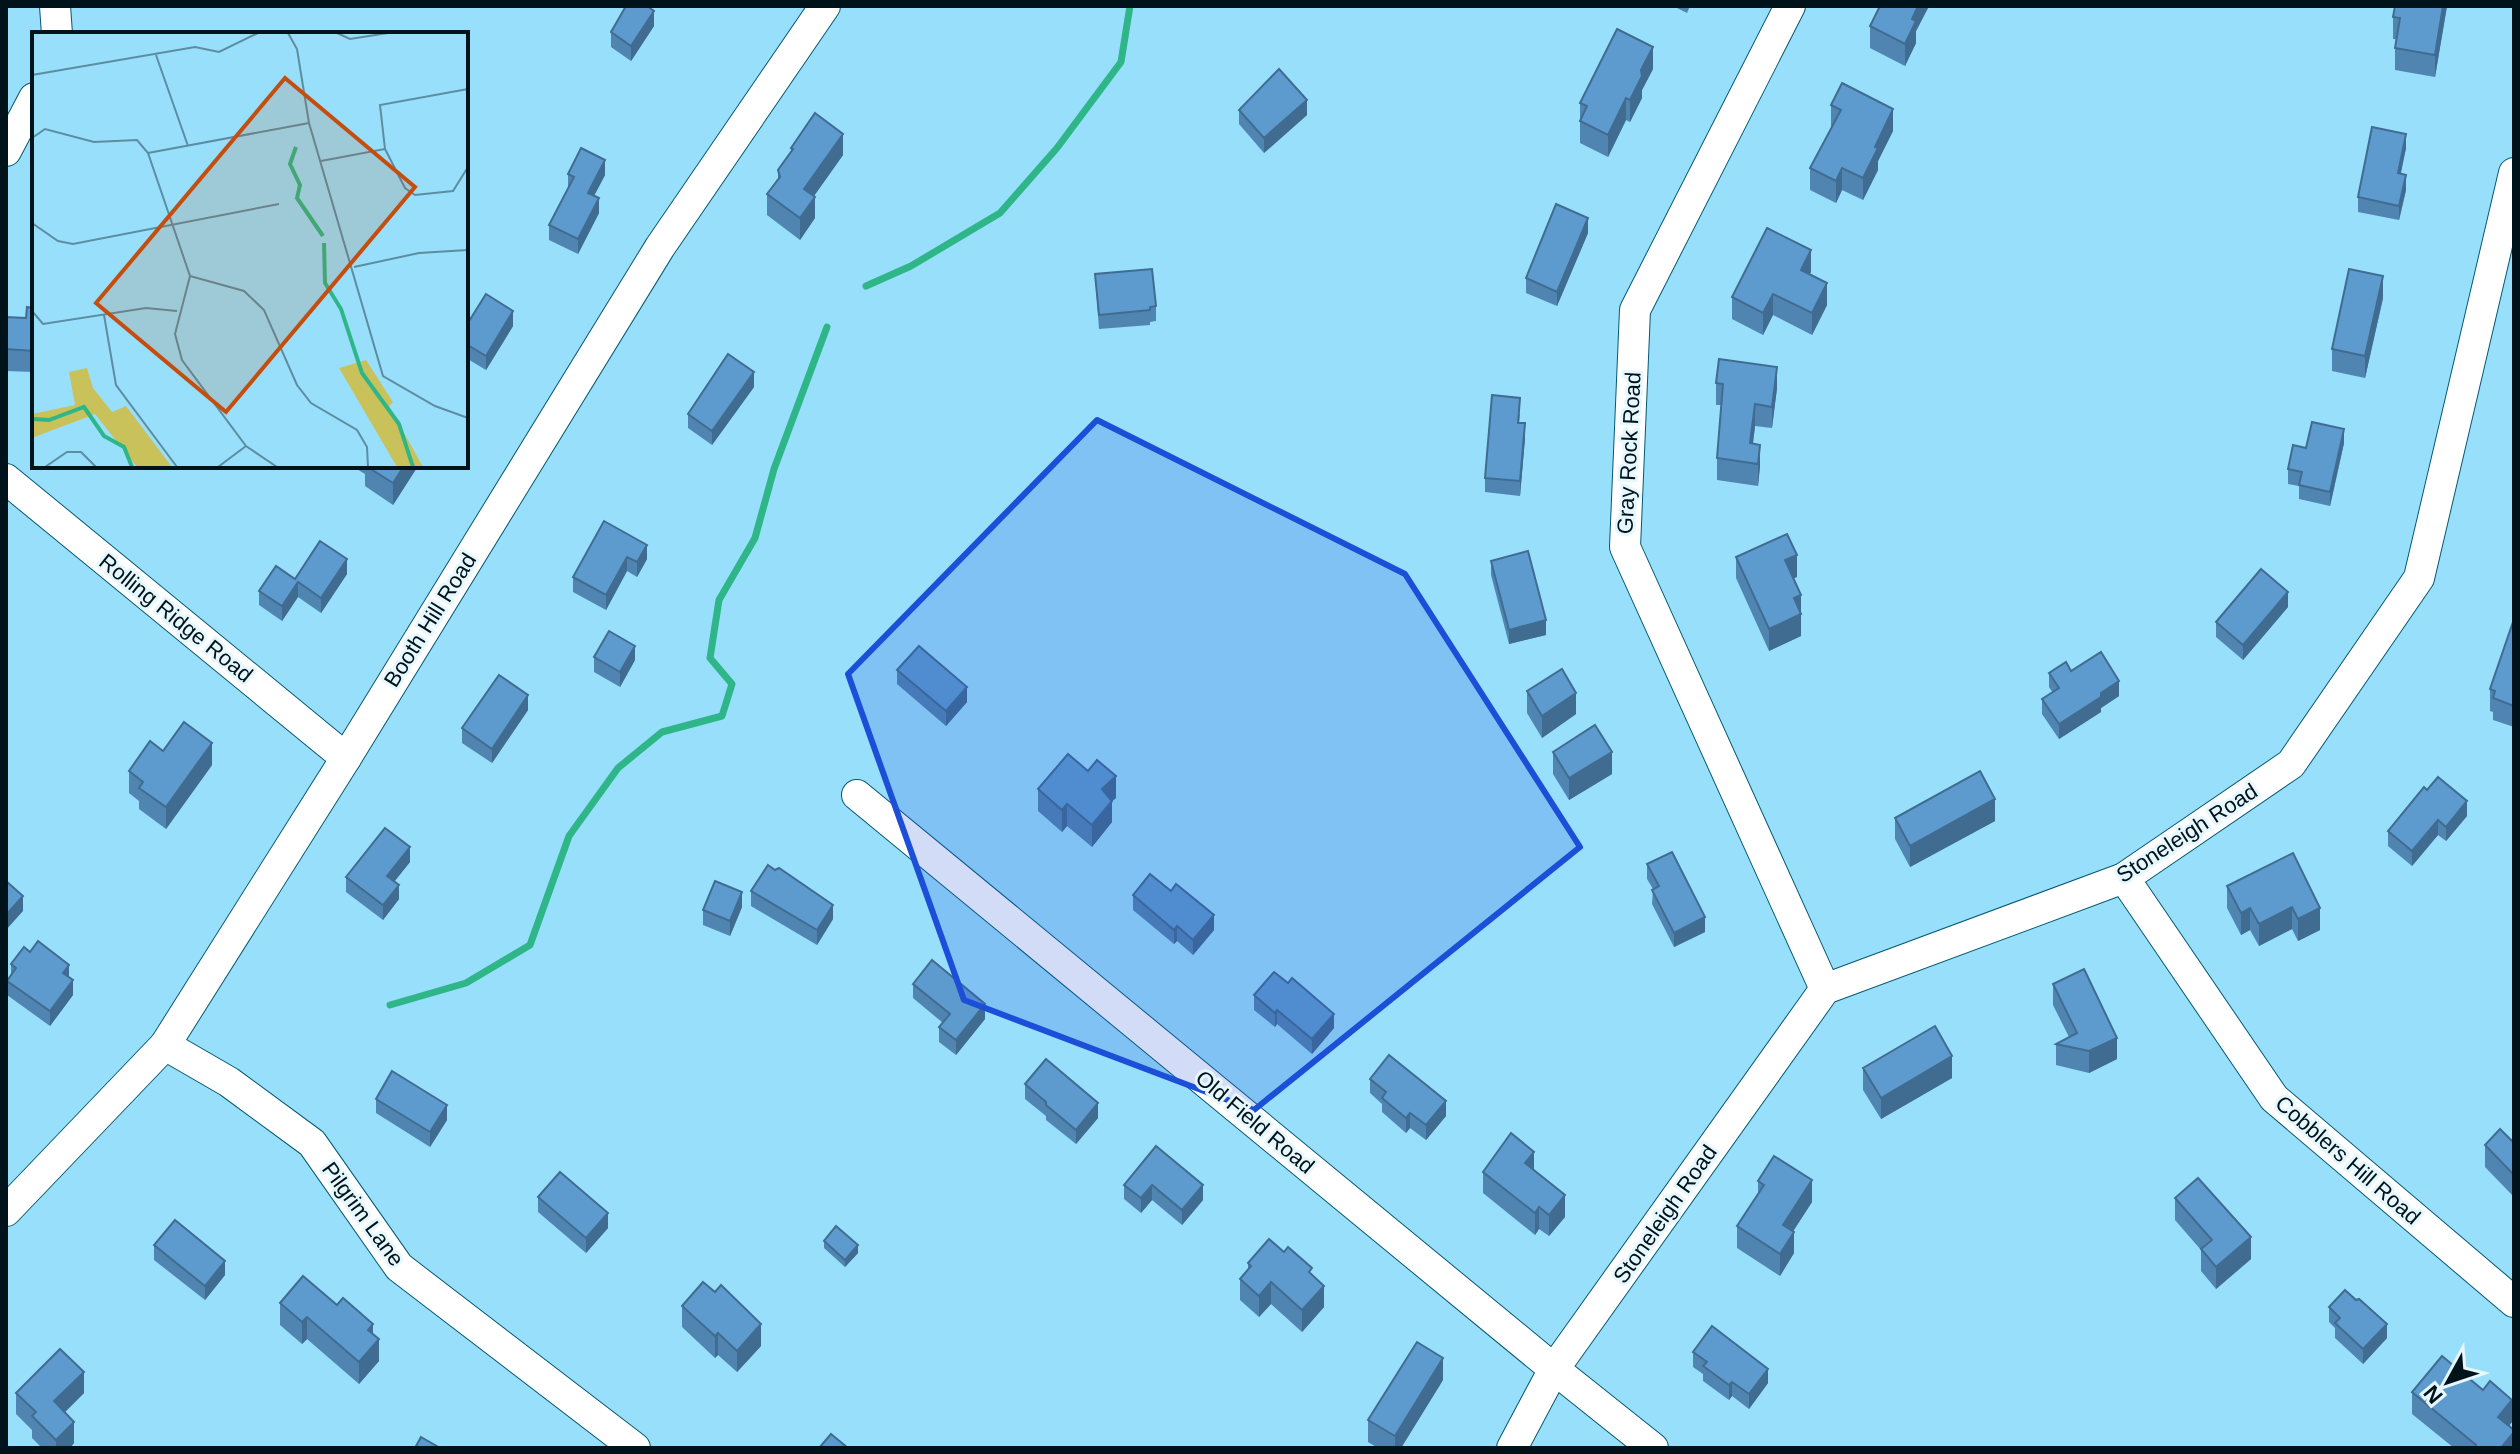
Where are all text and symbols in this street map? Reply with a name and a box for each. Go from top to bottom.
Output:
inset map [32,32,468,468]
street label: Gray Rock Road [1612,371,1646,535]
street label: Rolling Ridge Road [94,549,258,687]
street label: Booth Hill Road [379,549,481,691]
street label: Stoneleigh Road [2112,778,2262,888]
street label: Old Field Road [1191,1065,1319,1179]
street label: Cobblers Hill Road [2271,1090,2425,1230]
street label: Stoneleigh Road [1608,1140,1722,1288]
street label: Pilgrim Lane [317,1157,409,1271]
north arrow [2408,1342,2488,1422]
text: N [2418,1380,2448,1409]

